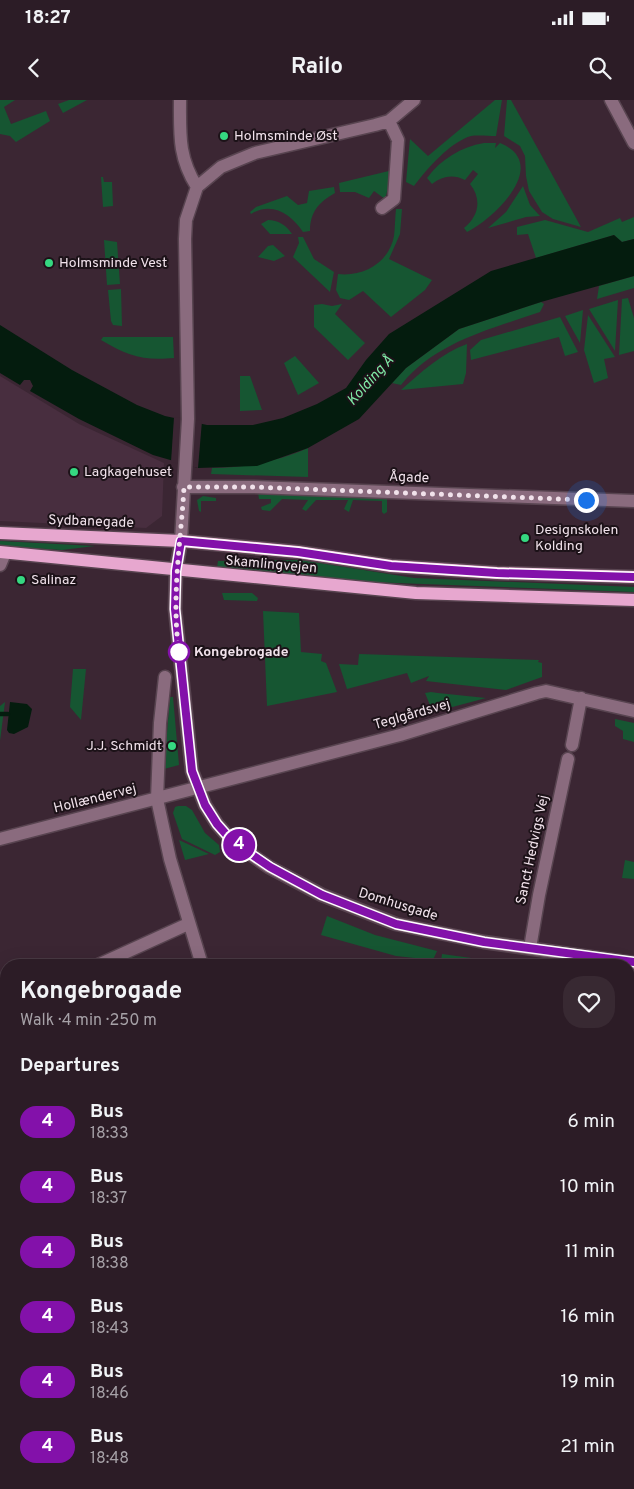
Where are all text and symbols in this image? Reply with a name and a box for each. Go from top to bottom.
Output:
text: 18:27 [25,6,71,30]
icon: back [20,54,48,82]
text: Railo [291,54,343,81]
icon: search [586,54,614,82]
place label: Holmsminde Øst [234,128,338,145]
marker: Holmsminde Øst [218,130,230,142]
place label: Holmsminde Vest [59,255,167,272]
marker: Holmsminde Vest [43,257,55,269]
water label: Kolding Å [343,352,399,410]
place label: Lagkagehuset [84,464,172,481]
marker: Lagkagehuset [68,466,80,478]
street label: Ågade [389,469,429,487]
your location [574,488,599,513]
street label: Sydbanegade [48,512,134,532]
place label: Designskolen Kolding [535,522,618,555]
marker: Designskolen Kolding [519,532,531,544]
street label: Skamlingvejen [224,553,318,577]
place label: Salinaz [31,572,76,589]
marker: Salinaz [15,574,27,586]
marker: Kongebrogade [168,641,190,663]
place label: Kongebrogade [194,644,289,661]
street label: Teglgårdsvej [372,696,452,734]
place label: J.J. Schmidt [86,738,162,755]
marker: J.J. Schmidt [166,740,178,752]
street label: Hollændervej [52,781,138,817]
street label: Sanct Hedvigs Vej [513,794,553,906]
line badge: 4 [223,829,255,861]
text: 4 [233,833,245,856]
street label: Domhusgade [356,885,440,925]
button: heart [563,976,615,1028]
text: Kongebrogade [20,977,182,1007]
text: Walk · 4 min · 250 m [20,1011,157,1031]
text: Departures [20,1054,120,1078]
text: Bus [90,1100,124,1124]
text: 4 [42,1110,53,1133]
text: 6 min [568,1110,615,1134]
text: 18:33 [90,1124,129,1144]
text: Bus [90,1165,124,1189]
text: 4 [42,1175,53,1198]
text: 10 min [560,1175,615,1199]
text: 18:37 [90,1189,127,1209]
text: Bus [90,1230,124,1254]
text: 4 [42,1240,53,1263]
text: 11 min [565,1240,615,1264]
text: 18:38 [90,1254,129,1274]
text: Bus [90,1295,124,1319]
text: 4 [42,1305,53,1328]
text: 16 min [560,1305,615,1329]
text: 18:43 [90,1319,129,1339]
text: Bus [90,1360,124,1384]
text: 4 [42,1370,53,1393]
text: 19 min [560,1370,615,1394]
text: 18:46 [90,1384,129,1404]
text: Bus [90,1425,124,1449]
text: 4 [42,1435,53,1458]
text: 21 min [560,1435,615,1459]
text: 18:48 [90,1449,129,1469]

